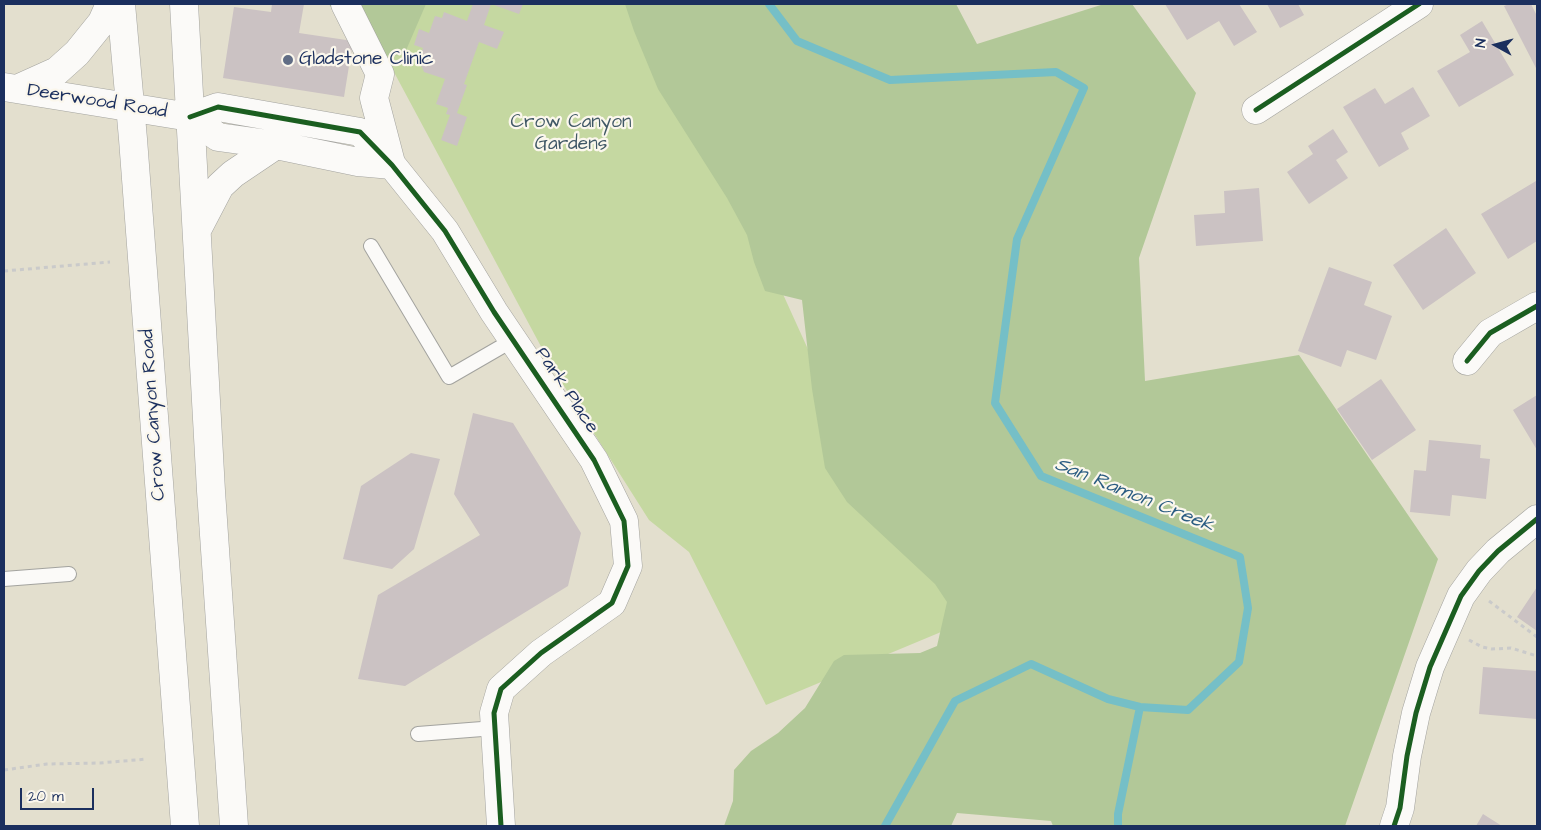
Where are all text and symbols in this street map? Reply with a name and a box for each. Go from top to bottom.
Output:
north arrow [1471,20,1521,70]
text: N [1471,38,1492,49]
place label: Gladstone Clinic [299,49,434,71]
marker: Gladstone Clinic [281,53,295,67]
street label: Deerwood Road [26,80,168,124]
park label: Crow Canyon Gardens [511,112,631,156]
street label: Crow Canyon Road [137,328,171,502]
street label: Park Place [529,344,603,438]
water label: San Ramon Creek [1051,453,1217,539]
scale bar [22,778,96,810]
text: 20 m [28,786,64,807]

